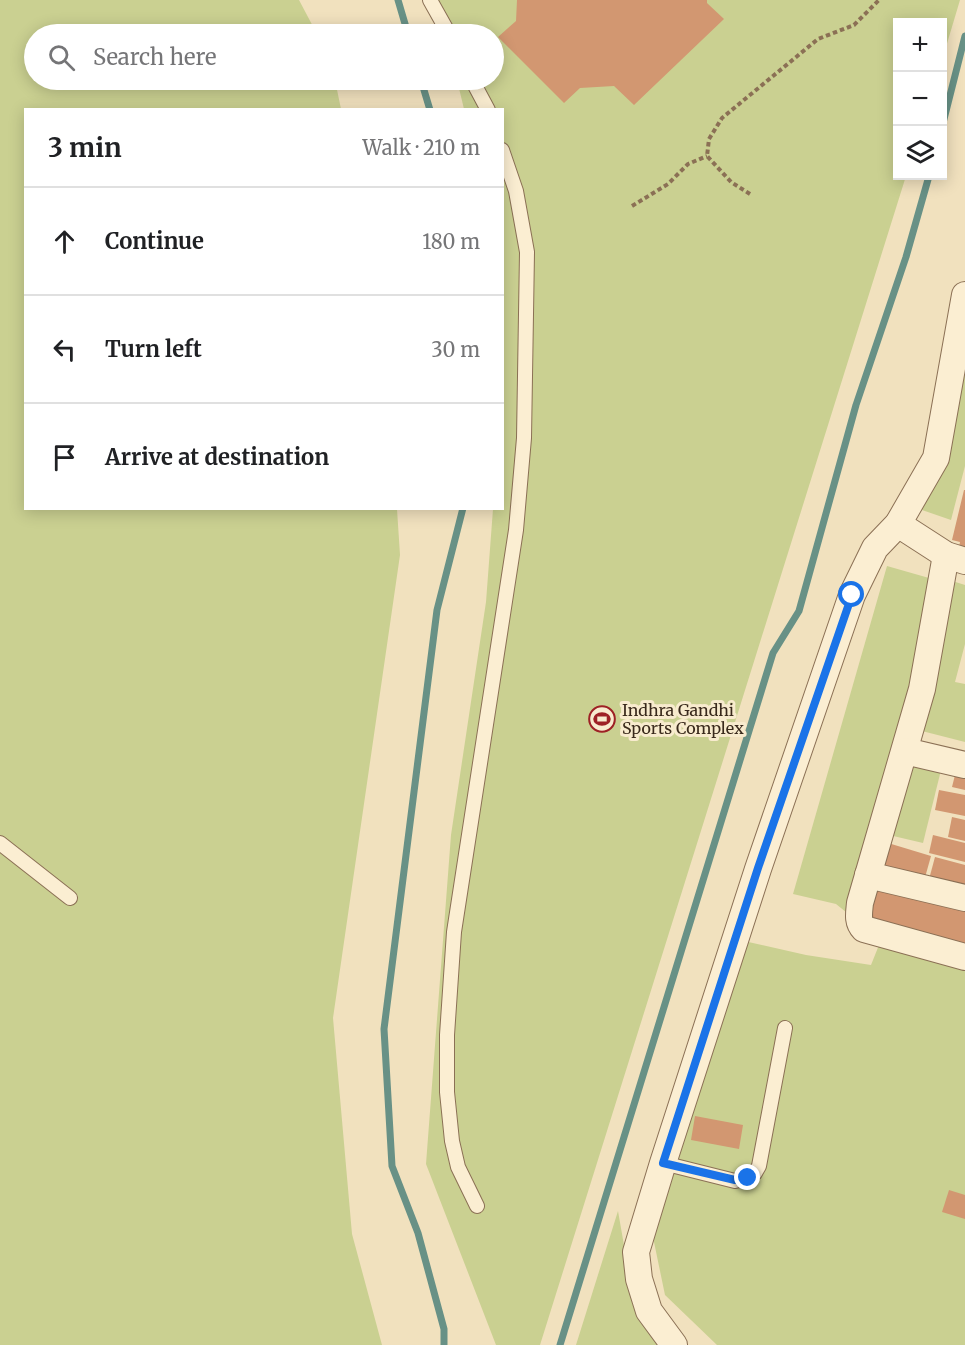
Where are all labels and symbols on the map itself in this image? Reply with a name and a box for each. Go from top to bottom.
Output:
route start [838,581,864,607]
place label: Indhra Gandhi Sports Complex [622,700,744,738]
sports icon: Indhra Gandhi Sports Complex [587,704,617,734]
route end [734,1164,760,1190]

